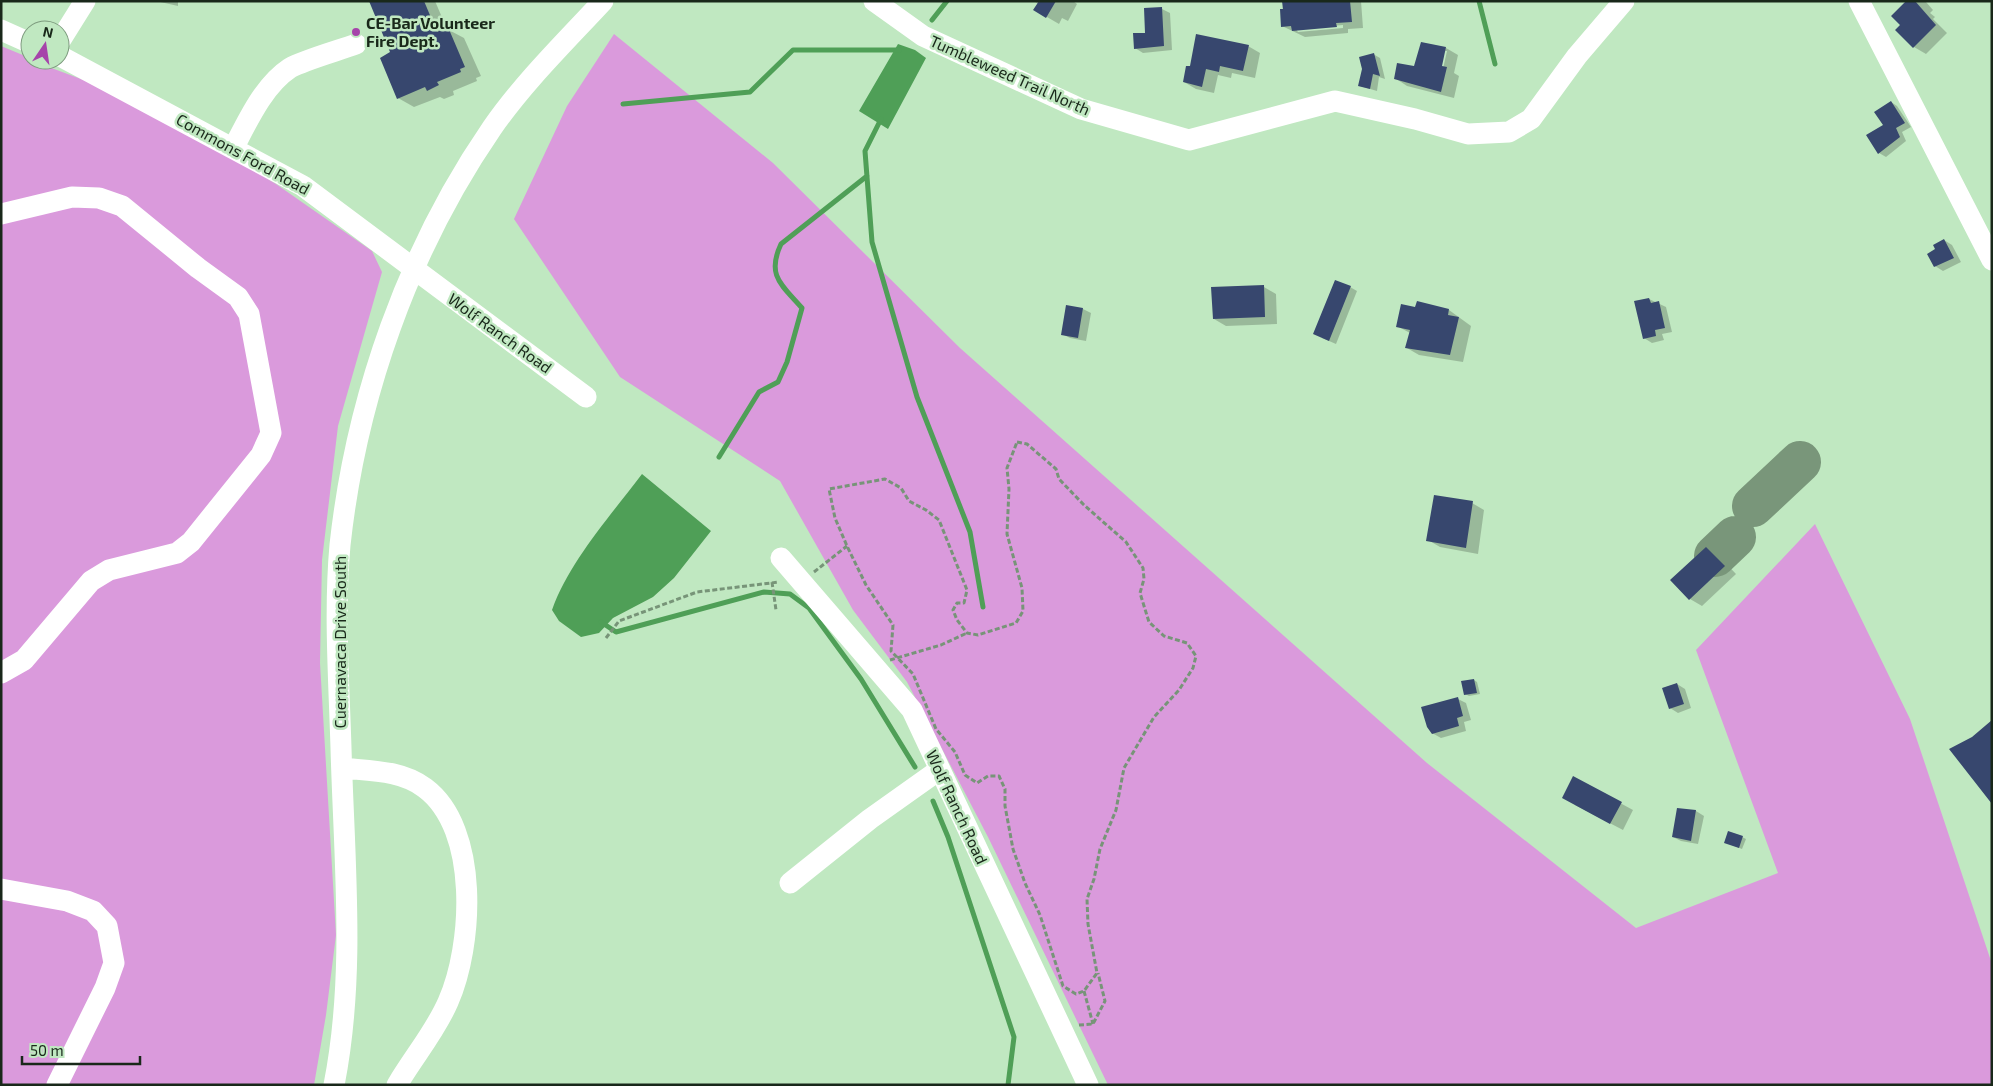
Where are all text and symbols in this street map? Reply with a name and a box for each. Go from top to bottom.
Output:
place label: CE-Bar Volunteer Fire Dept. [366,13,495,50]
north arrow [20,20,70,70]
text: N [41,22,55,41]
marker: CE-Bar Volunteer Fire Dept. [350,26,362,38]
street label: Tumbleweed Trail North [927,31,1093,118]
street label: Commons Ford Road [173,109,313,198]
street label: Wolf Ranch Road [445,289,556,377]
street label: Cuernavaca Drive South [330,556,349,728]
street label: Wolf Ranch Road [923,747,992,867]
scale bar [22,1034,140,1066]
text: 50 m [30,1041,64,1059]

